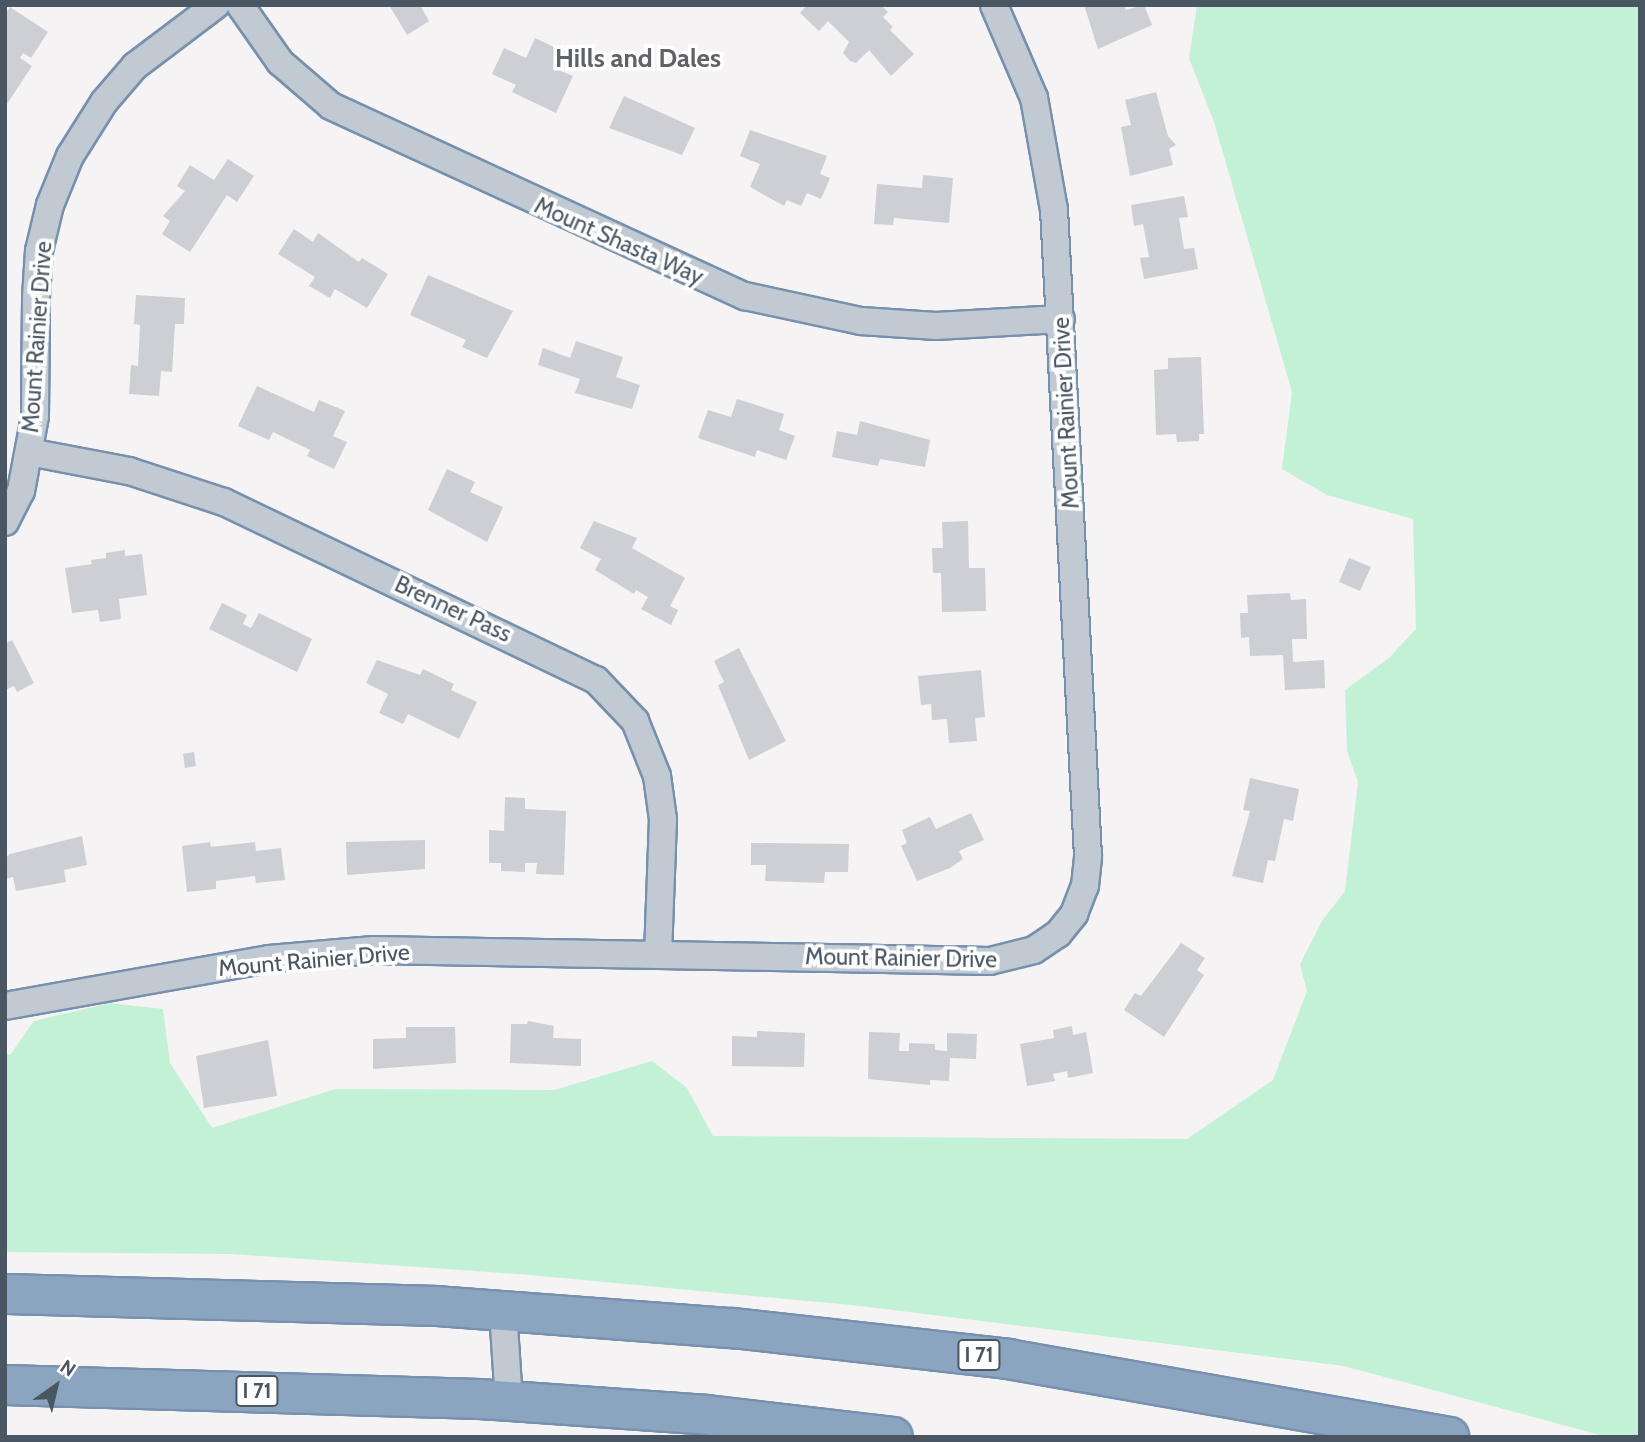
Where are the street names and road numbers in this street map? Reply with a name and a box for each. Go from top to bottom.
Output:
street label: Mount Shasta Way [530,191,708,291]
street label: Mount Rainier Drive [17,240,57,434]
street label: Mount Rainier Drive [1047,316,1085,510]
street label: Brenner Pass [390,570,516,648]
street label: Mount Rainier Drive [217,938,411,982]
street label: Mount Rainier Drive [805,943,997,973]
road number: I 71 [956,1338,1002,1372]
road number: I 71 [234,1374,280,1408]

